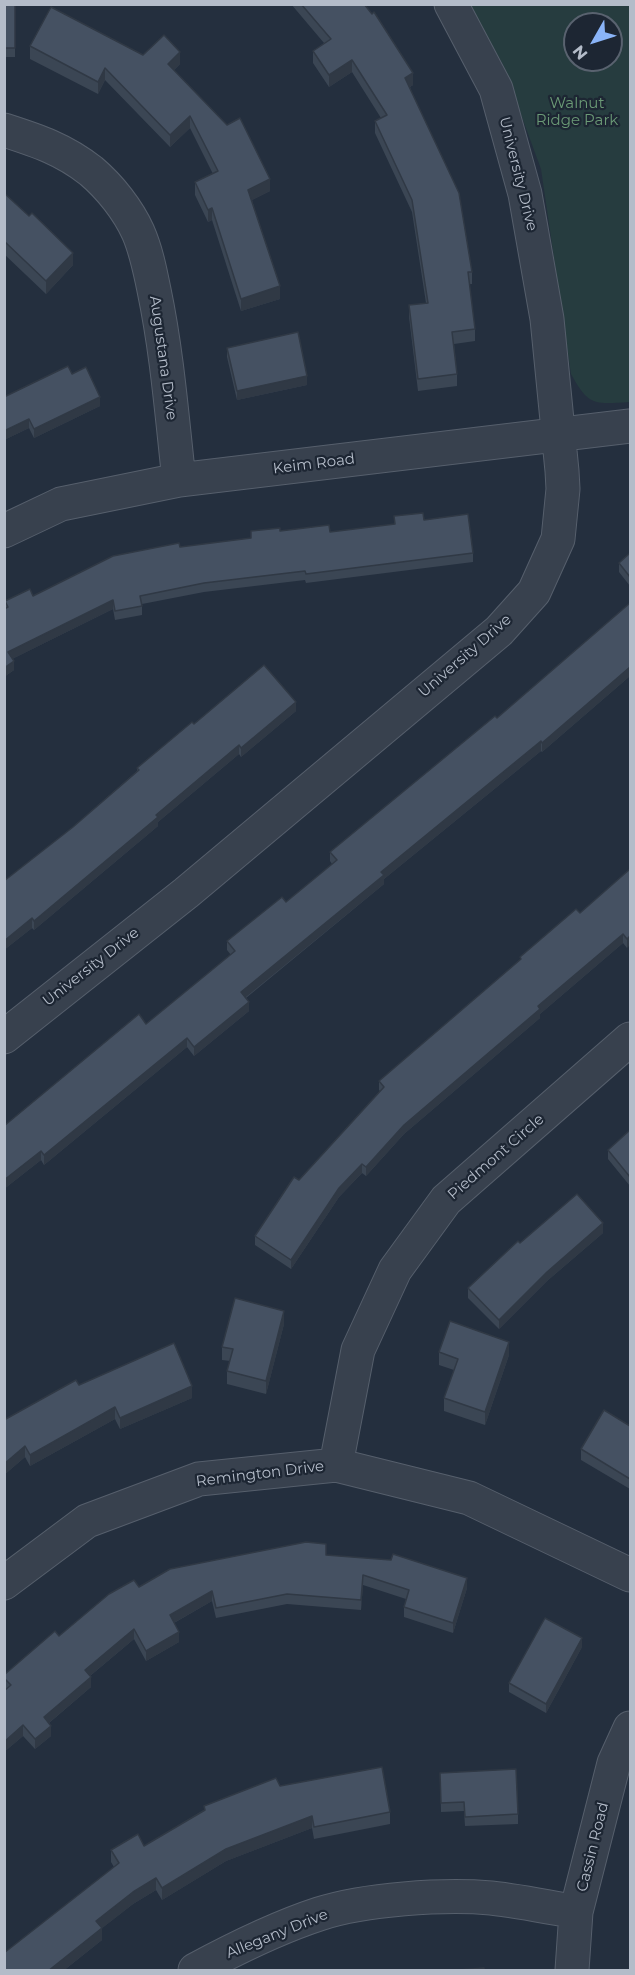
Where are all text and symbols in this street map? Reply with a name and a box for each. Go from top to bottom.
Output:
north arrow [563,12,623,72]
text: N [569,41,592,63]
park label: Walnut Ridge Park [536,95,618,130]
street label: University Drive [495,115,541,233]
street label: Augustana Drive [145,295,181,421]
street label: Keim Road [272,450,356,478]
street label: University Drive [415,611,515,701]
street label: University Drive [39,924,143,1010]
street label: Piedmont Circle [444,1110,548,1204]
street label: Remington Drive [195,1457,325,1491]
street label: Cassin Road [573,1801,613,1893]
street label: Allegany Drive [223,1905,331,1963]

